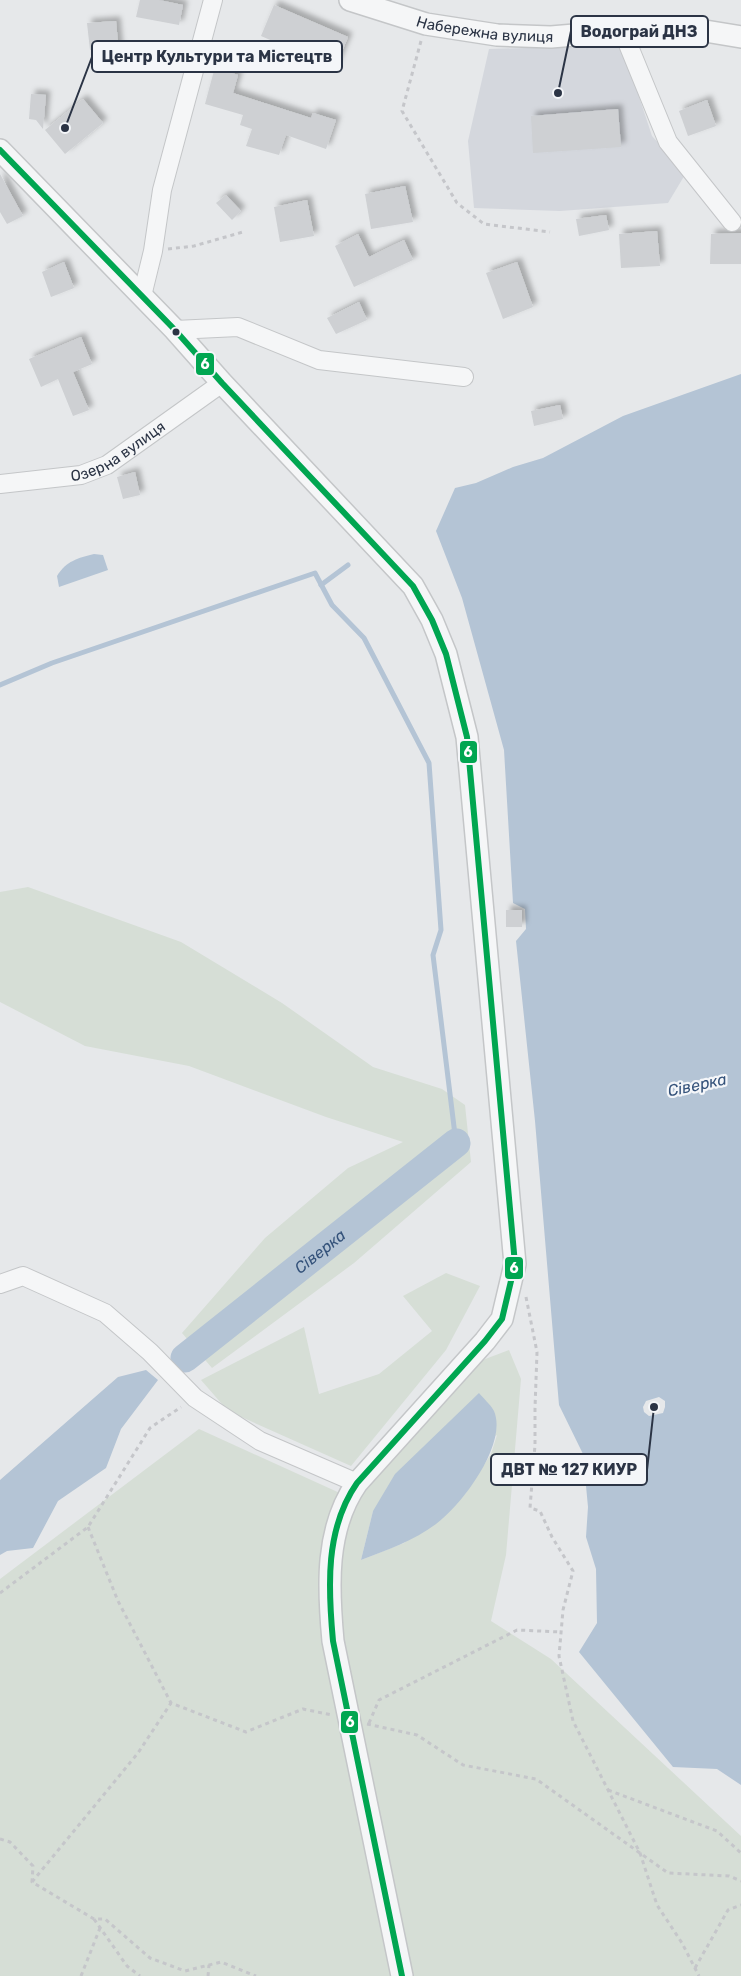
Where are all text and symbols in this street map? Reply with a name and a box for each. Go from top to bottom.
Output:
street label: Набережна вулиця [414,12,554,46]
callout: Водограй ДНЗ [571,16,708,47]
text: Водограй ДНЗ [581,22,698,41]
callout: Центр Культури та Містецтв [92,41,342,72]
text: Центр Культури та Містецтв [102,47,332,66]
unlabelled marker [171,327,181,337]
line badge: 6 [195,352,215,376]
text: 6 [200,356,210,373]
street label: Озерна вулиця [70,417,169,485]
line badge: 6 [459,740,478,764]
text: 6 [463,744,473,761]
water label: Сіверка [666,1069,728,1101]
water label: Сіверка [290,1225,349,1277]
line badge: 6 [504,1256,524,1280]
text: 6 [509,1260,519,1277]
callout: ДВТ № 127 КИУР [491,1454,647,1485]
text: ДВТ № 127 КИУР [501,1460,637,1479]
line badge: 6 [340,1710,359,1734]
text: 6 [345,1714,355,1731]

